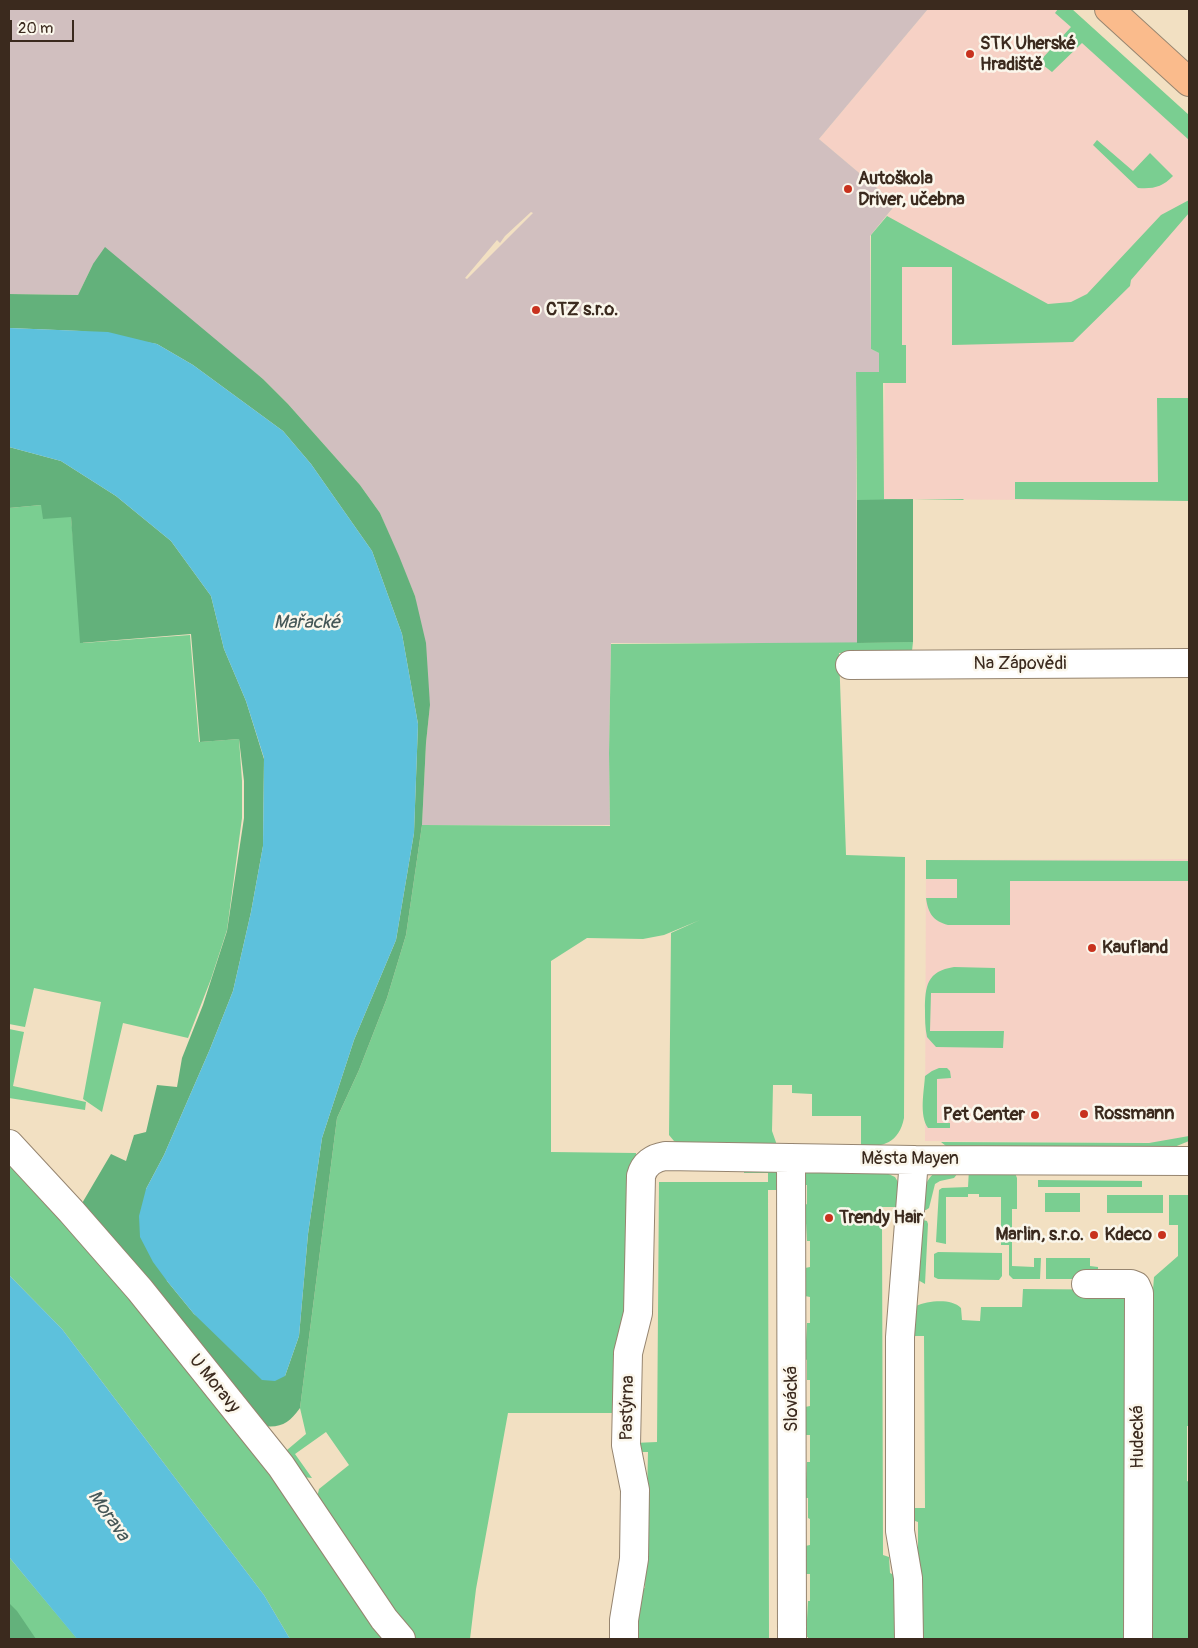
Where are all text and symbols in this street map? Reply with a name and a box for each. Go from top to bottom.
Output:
scale bar [12,10,76,42]
text: 20 m [18,19,53,38]
place label: STK Uherské Hradiště [980,33,1076,76]
marker: STK Uherské Hradiště [964,48,976,60]
place label: Autoškola Driver, učebna [858,168,965,210]
marker: Autoškola Driver, učebna [842,183,854,195]
place label: CTZ s.r.o. [546,299,618,321]
marker: CTZ s.r.o. [530,304,542,316]
water label: Mařacké [274,612,340,634]
street label: Na Zápovědi [973,653,1067,675]
place label: Kaufland [1102,937,1168,959]
marker: Kaufland [1086,942,1098,954]
place label: Rossmann [1094,1103,1174,1125]
place label: Pet Center [943,1104,1025,1126]
marker: Rossmann [1078,1108,1090,1120]
marker: Pet Center [1029,1109,1041,1121]
street label: Města Mayen [861,1148,959,1170]
place label: Trendy Hair [839,1207,923,1229]
marker: Trendy Hair [823,1212,835,1224]
place label: Marlin, s.r.o. [995,1224,1084,1246]
place label: Kdeco [1104,1224,1152,1246]
marker: Marlin, s.r.o. [1088,1229,1100,1241]
marker: Kdeco [1156,1229,1168,1241]
street label: U Moravy [184,1350,244,1418]
street label: Slovácká [781,1366,803,1432]
street label: Pastýrna [617,1375,639,1441]
street label: Hudecká [1127,1405,1149,1469]
water label: Morava [82,1486,134,1546]

